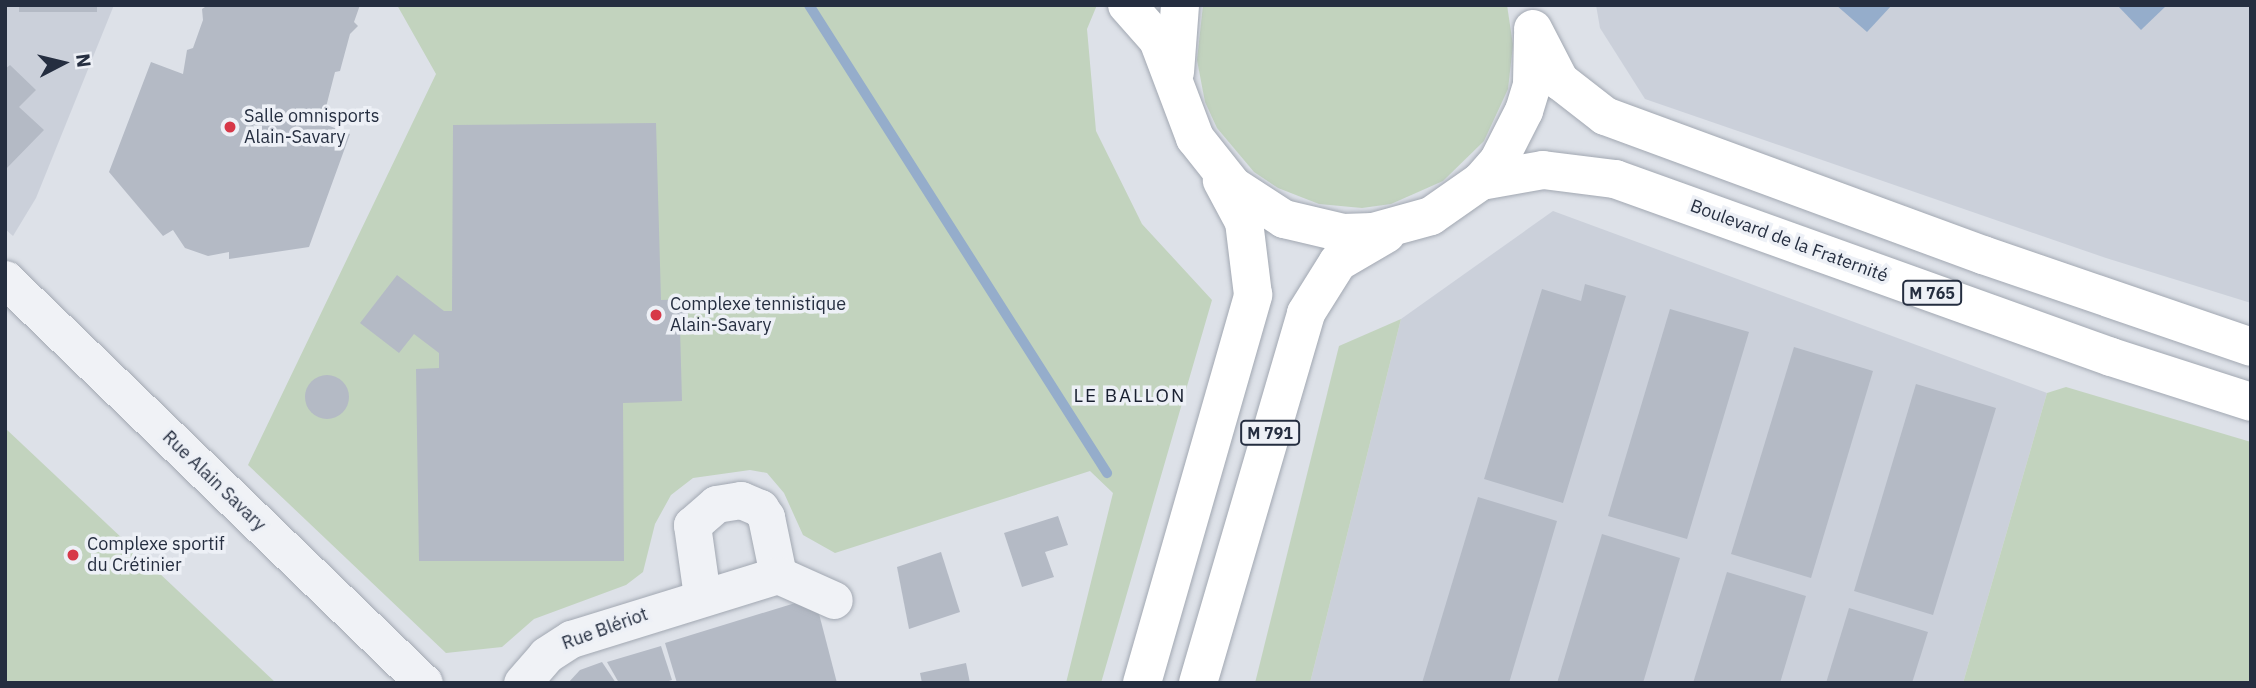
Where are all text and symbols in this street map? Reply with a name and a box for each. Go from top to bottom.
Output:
north arrow [28,28,98,98]
text: N [71,52,97,69]
place label: Salle omnisports Alain-Savary [244,106,379,148]
marker: Salle omnisports Alain-Savary [222,119,238,135]
street label: Boulevard de la Fraternité [1687,195,1891,287]
road number: M 765 [1900,280,1964,306]
place label: Complexe tennistique Alain-Savary [670,294,846,336]
marker: Complexe tennistique Alain-Savary [648,307,664,323]
district label: LE BALLON [1075,385,1185,407]
road number: M 791 [1238,420,1302,446]
street label: Rue Alain Savary [158,426,270,536]
place label: Complexe sportif du Crétinier [87,534,225,576]
marker: Complexe sportif du Crétinier [65,547,81,563]
street label: Rue Blériot [559,603,651,655]

